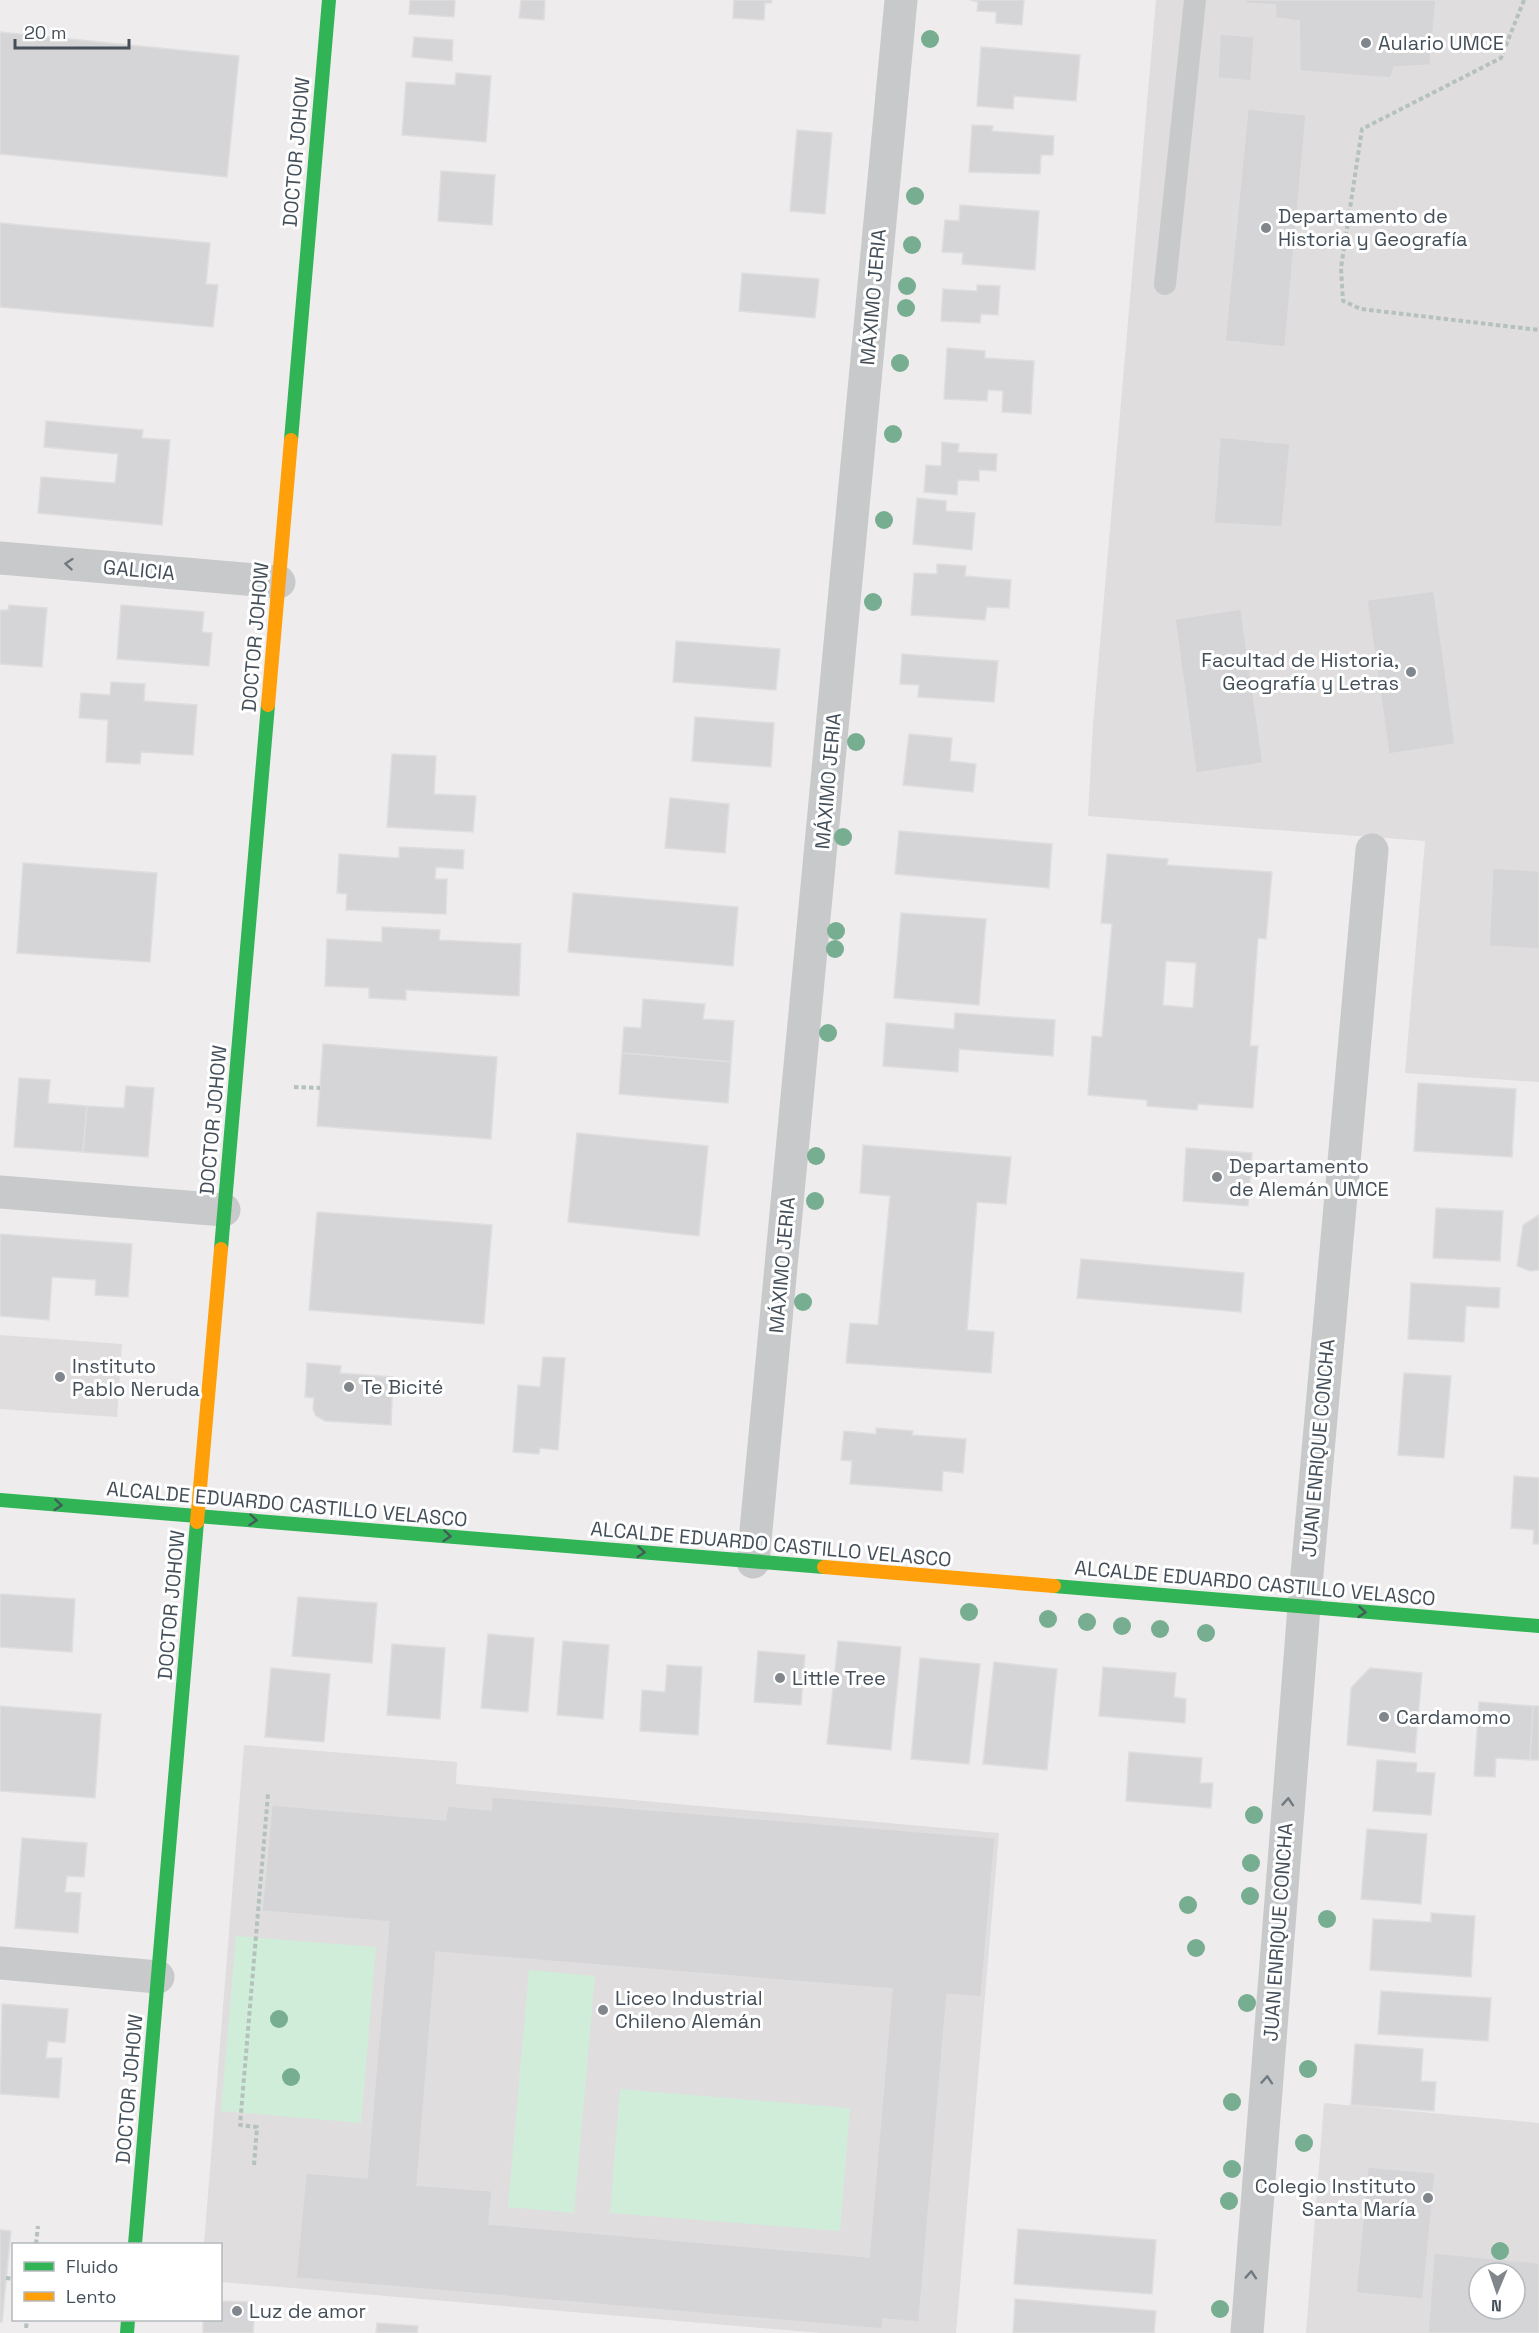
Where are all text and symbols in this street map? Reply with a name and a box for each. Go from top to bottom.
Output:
scale bar [15,12,129,50]
text: 20 m [24,21,67,44]
place label: Aulario UMCE [1378,30,1504,56]
marker: Aulario UMCE [1359,36,1373,50]
street label: DOCTOR JOHOW [277,76,315,228]
place label: Departamento de Historia y Geografía [1278,203,1468,252]
marker: Departamento de Historia y Geografía [1259,221,1273,235]
street label: MÁXIMO JERIA [854,227,892,366]
street label: GALICIA [102,554,176,586]
one-way arrow [65,558,74,571]
street label: DOCTOR JOHOW [236,561,274,713]
place label: Facultad de Historia, Geografía y Letras [1201,647,1399,696]
marker: Facultad de Historia, Geografía y Letras [1404,665,1418,679]
street label: MÁXIMO JERIA [809,711,847,850]
street label: DOCTOR JOHOW [194,1044,232,1196]
place label: Departamento de Alemán UMCE [1229,1153,1389,1202]
marker: Departamento de Alemán UMCE [1210,1170,1224,1184]
street label: MÁXIMO JERIA [763,1195,801,1334]
street label: JUAN ENRIQUE CONCHA [1295,1337,1341,1558]
place label: Instituto Pablo Neruda [72,1353,200,1402]
marker: Instituto Pablo Neruda [53,1370,67,1384]
place label: Te Bicité [361,1374,443,1400]
marker: Te Bicité [342,1380,356,1394]
street label: ALCALDE EDUARDO CASTILLO VELASCO [105,1475,469,1533]
one-way arrow [54,1498,63,1511]
one-way arrow [248,1513,257,1526]
street label: ALCALDE EDUARDO CASTILLO VELASCO [589,1515,953,1573]
street label: DOCTOR JOHOW [152,1529,190,1681]
one-way arrow [442,1529,452,1542]
one-way arrow [637,1546,646,1559]
street label: ALCALDE EDUARDO CASTILLO VELASCO [1073,1554,1437,1612]
one-way arrow [1357,1605,1367,1618]
place label: Little Tree [792,1665,886,1691]
marker: Little Tree [773,1671,787,1685]
place label: Cardamomo [1396,1704,1511,1730]
marker: Cardamomo [1377,1710,1391,1724]
one-way arrow [1281,1798,1294,1807]
street label: JUAN ENRIQUE CONCHA [1257,1821,1299,2042]
place label: Liceo Industrial Chileno Alemán [615,1985,763,2034]
marker: Liceo Industrial Chileno Alemán [596,2003,610,2017]
street label: DOCTOR JOHOW [110,2013,148,2165]
one-way arrow [1260,2076,1273,2085]
place label: Colegio Instituto Santa María [1255,2173,1416,2222]
marker: Colegio Instituto Santa María [1421,2191,1435,2205]
legend [12,2243,222,2321]
text: Fluido [66,2255,118,2278]
north arrow [1467,2261,1527,2321]
one-way arrow [1245,2270,1258,2279]
text: Lento [66,2285,116,2308]
text: N [1491,2295,1502,2316]
place label: Luz de amor [249,2298,366,2324]
marker: Luz de amor [230,2304,244,2318]

